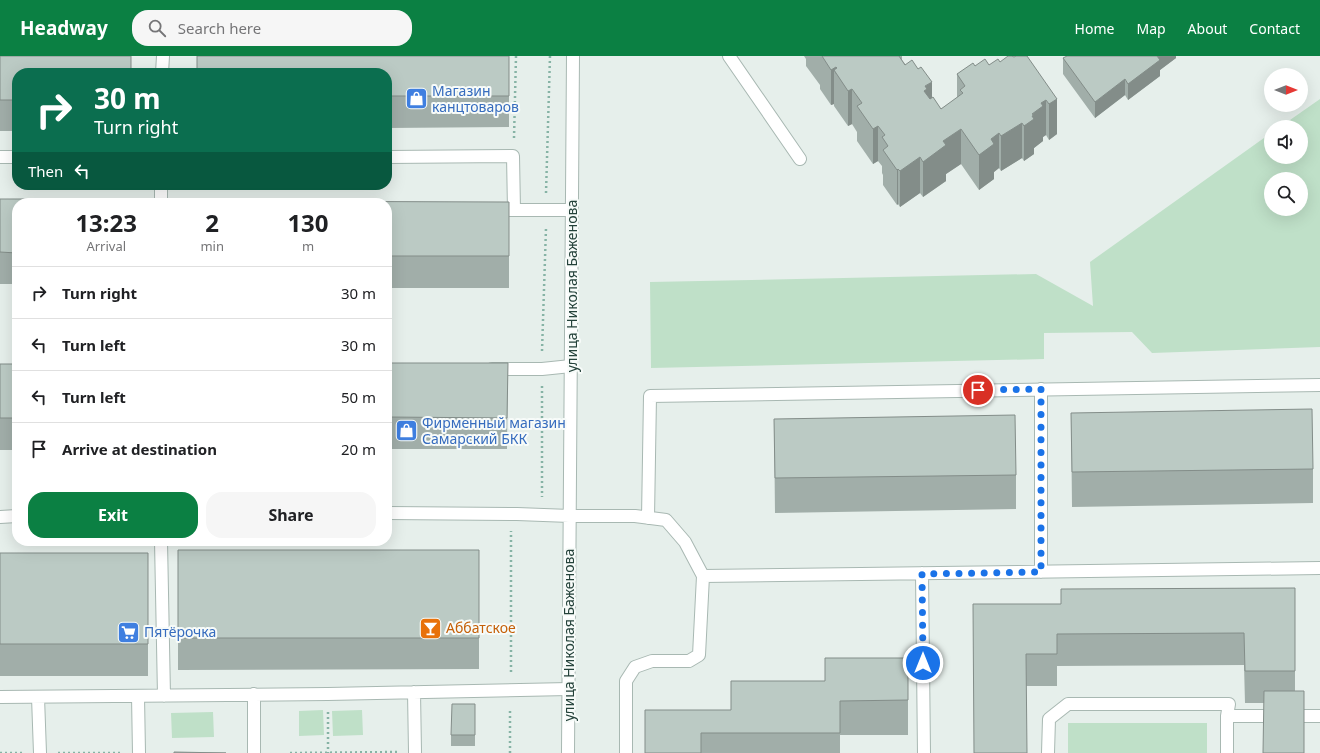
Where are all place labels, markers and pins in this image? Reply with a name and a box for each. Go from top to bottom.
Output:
place label: Магазин канцтоваров [432,81,519,116]
shop icon: Магазин канцтоваров [403,86,429,112]
pin [961,373,995,407]
place label: Фирменный магазин Самарский БКК [422,413,566,448]
shop icon: Фирменный магазин Самарский БКК [394,418,420,444]
bar icon: Аббатское [417,615,443,641]
place label: Аббатское [446,618,516,637]
supermarket icon: Пятёрочка [115,619,141,645]
place label: Пятёрочка [144,622,216,641]

